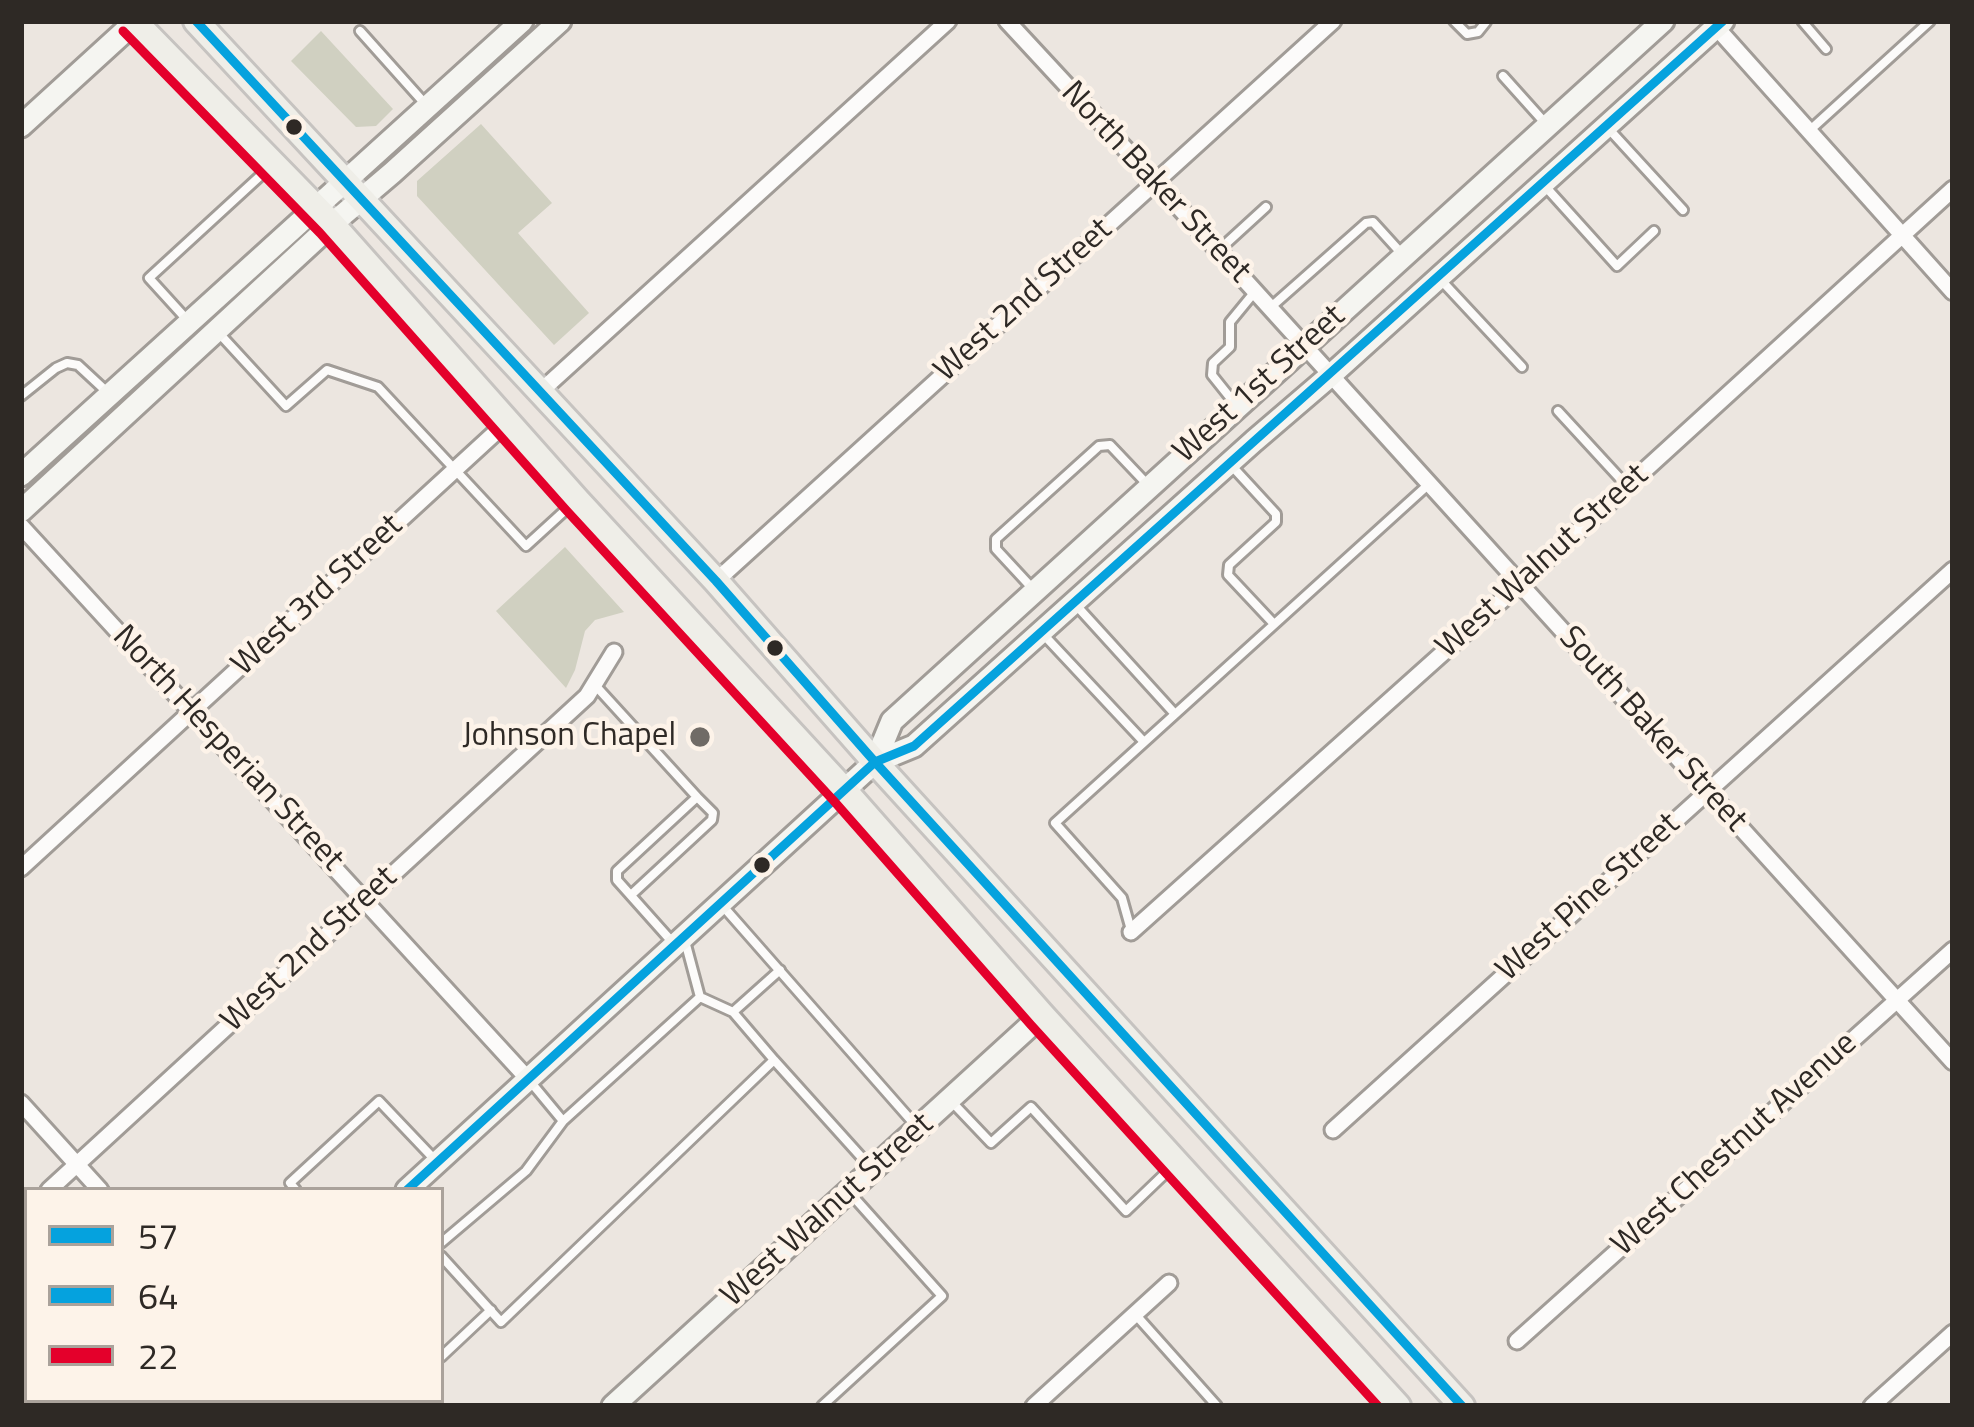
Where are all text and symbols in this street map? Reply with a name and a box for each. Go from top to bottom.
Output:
street label: North Baker Street [1052,74,1258,292]
unlabelled marker [283,116,305,138]
street label: West 2nd Street [927,211,1121,391]
street label: West 1st Street [1166,298,1354,472]
street label: West Walnut Street [1429,456,1657,668]
street label: West 3rd Street [225,507,411,685]
street label: North Hesperian Street [103,618,351,880]
street label: South Baker Street [1550,619,1754,841]
unlabelled marker [764,637,786,659]
place label: Johnson Chapel [462,717,676,757]
marker: Johnson Chapel [687,724,713,750]
street label: West Pine Street [1489,805,1689,991]
unlabelled marker [751,854,773,876]
street label: West 2nd Street [214,859,406,1041]
street label: West Chestnut Avenue [1604,1025,1866,1265]
street label: West Walnut Street [714,1105,942,1317]
legend [24,1187,444,1403]
text: 57 [138,1208,178,1263]
text: 64 [138,1268,178,1323]
text: 22 [138,1328,178,1383]

